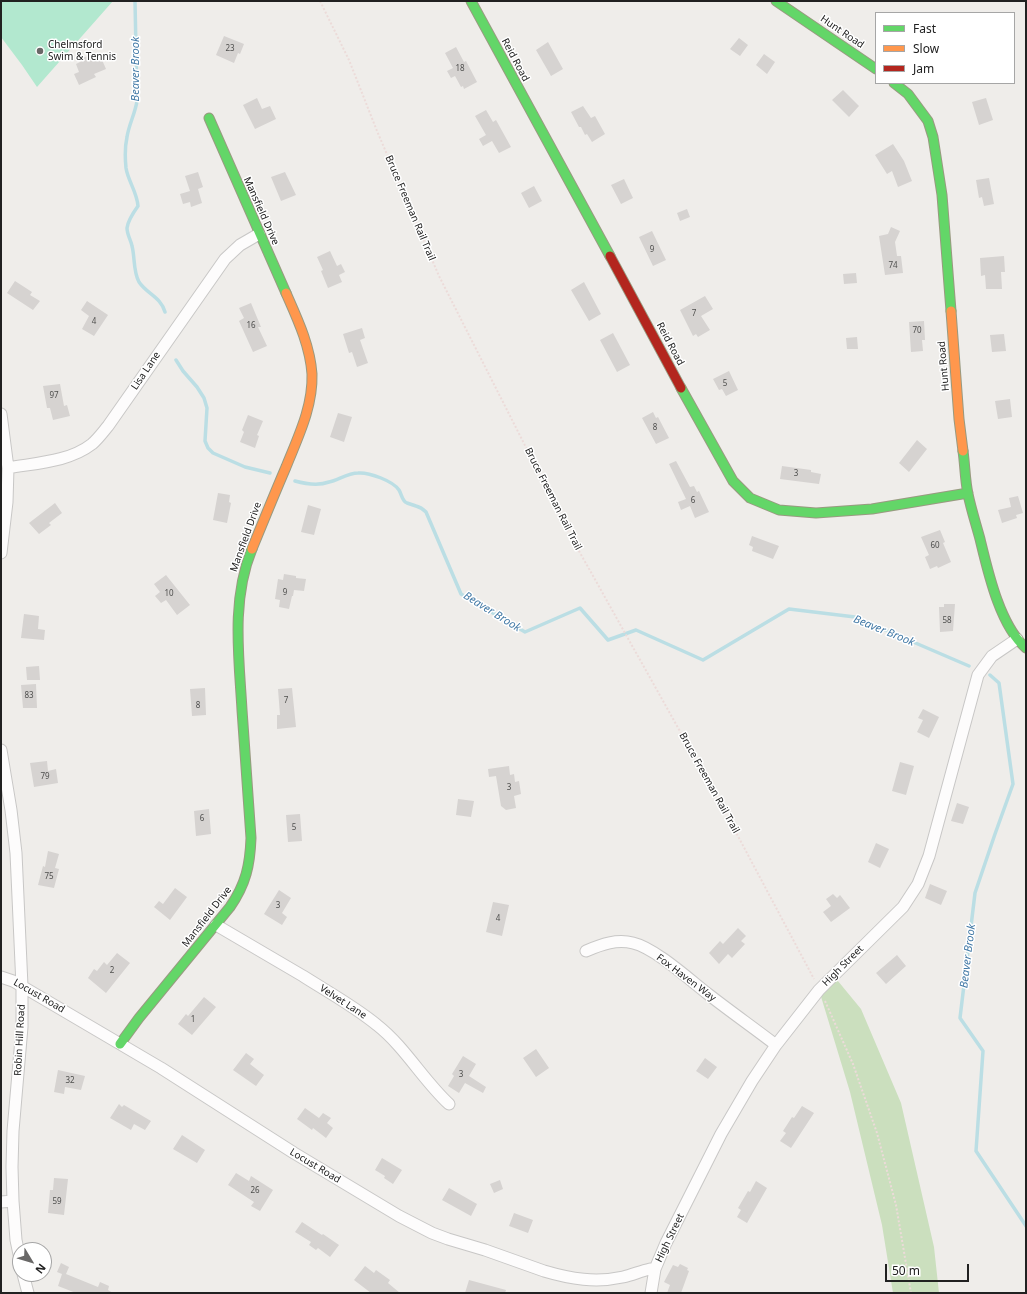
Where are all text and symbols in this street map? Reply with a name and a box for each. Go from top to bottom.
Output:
legend [875,12,1015,84]
street label: Hunt Road [818,13,866,51]
text: Fast [913,20,936,37]
street label: Reid Road [499,36,531,84]
water label: Beaver Brook [129,37,143,101]
place label: Chelmsford Swim & Tennis [48,39,116,62]
text: Slow [913,40,939,57]
house number: 23 [225,44,235,54]
marker: Chelmsford Swim & Tennis [35,46,45,56]
text: Jam [913,60,934,77]
house number: 18 [455,64,465,74]
street label: Bruce Freeman Rail Trail [382,153,438,263]
street label: Mansfield Drive [241,175,281,247]
house number: 9 [650,245,654,255]
house number: 74 [888,261,898,271]
house number: 7 [692,309,696,319]
house number: 4 [92,317,96,327]
street label: Reid Road [654,320,686,368]
house number: 16 [246,321,256,331]
house number: 70 [912,326,922,336]
street label: Hunt Road [936,341,952,391]
street label: Lisa Lane [129,350,163,392]
house number: 5 [723,379,727,389]
house number: 97 [49,391,59,401]
house number: 8 [653,423,657,433]
street label: Bruce Freeman Rail Trail [522,446,584,552]
house number: 3 [794,469,798,479]
house number: 6 [691,496,695,506]
street label: Mansfield Drive [228,500,264,574]
house number: 60 [930,541,940,551]
house number: 9 [283,588,287,598]
house number: 10 [164,589,174,599]
water label: Beaver Brook [461,589,523,635]
water label: Beaver Brook [851,613,917,649]
house number: 58 [942,616,952,626]
house number: 83 [24,691,34,701]
house number: 7 [284,696,288,706]
house number: 8 [196,701,200,711]
street label: Bruce Freeman Rail Trail [676,731,742,835]
house number: 79 [40,772,50,782]
house number: 3 [507,783,511,793]
house number: 6 [200,814,204,824]
house number: 5 [292,823,296,833]
house number: 75 [44,872,54,882]
street label: Mansfield Drive [180,884,234,950]
house number: 3 [276,901,280,911]
house number: 4 [496,914,500,924]
water label: Beaver Brook [958,923,978,989]
street label: High Street [820,943,866,989]
street label: Fox Haven Way [654,952,718,1004]
house number: 2 [110,966,114,976]
street label: Locust Road [11,976,67,1016]
street label: Velvet Lane [317,982,369,1022]
street label: Robin Hill Road [12,1004,28,1076]
house number: 1 [191,1015,195,1025]
house number: 3 [459,1070,463,1080]
house number: 32 [65,1076,75,1086]
street label: Locust Road [287,1146,343,1186]
house number: 26 [250,1186,260,1196]
house number: 59 [52,1197,62,1207]
street label: High Street [653,1212,687,1264]
north arrow [12,1242,52,1282]
scale bar [887,1256,971,1282]
text: N [32,1261,50,1277]
text: 50 m [892,1262,920,1279]

